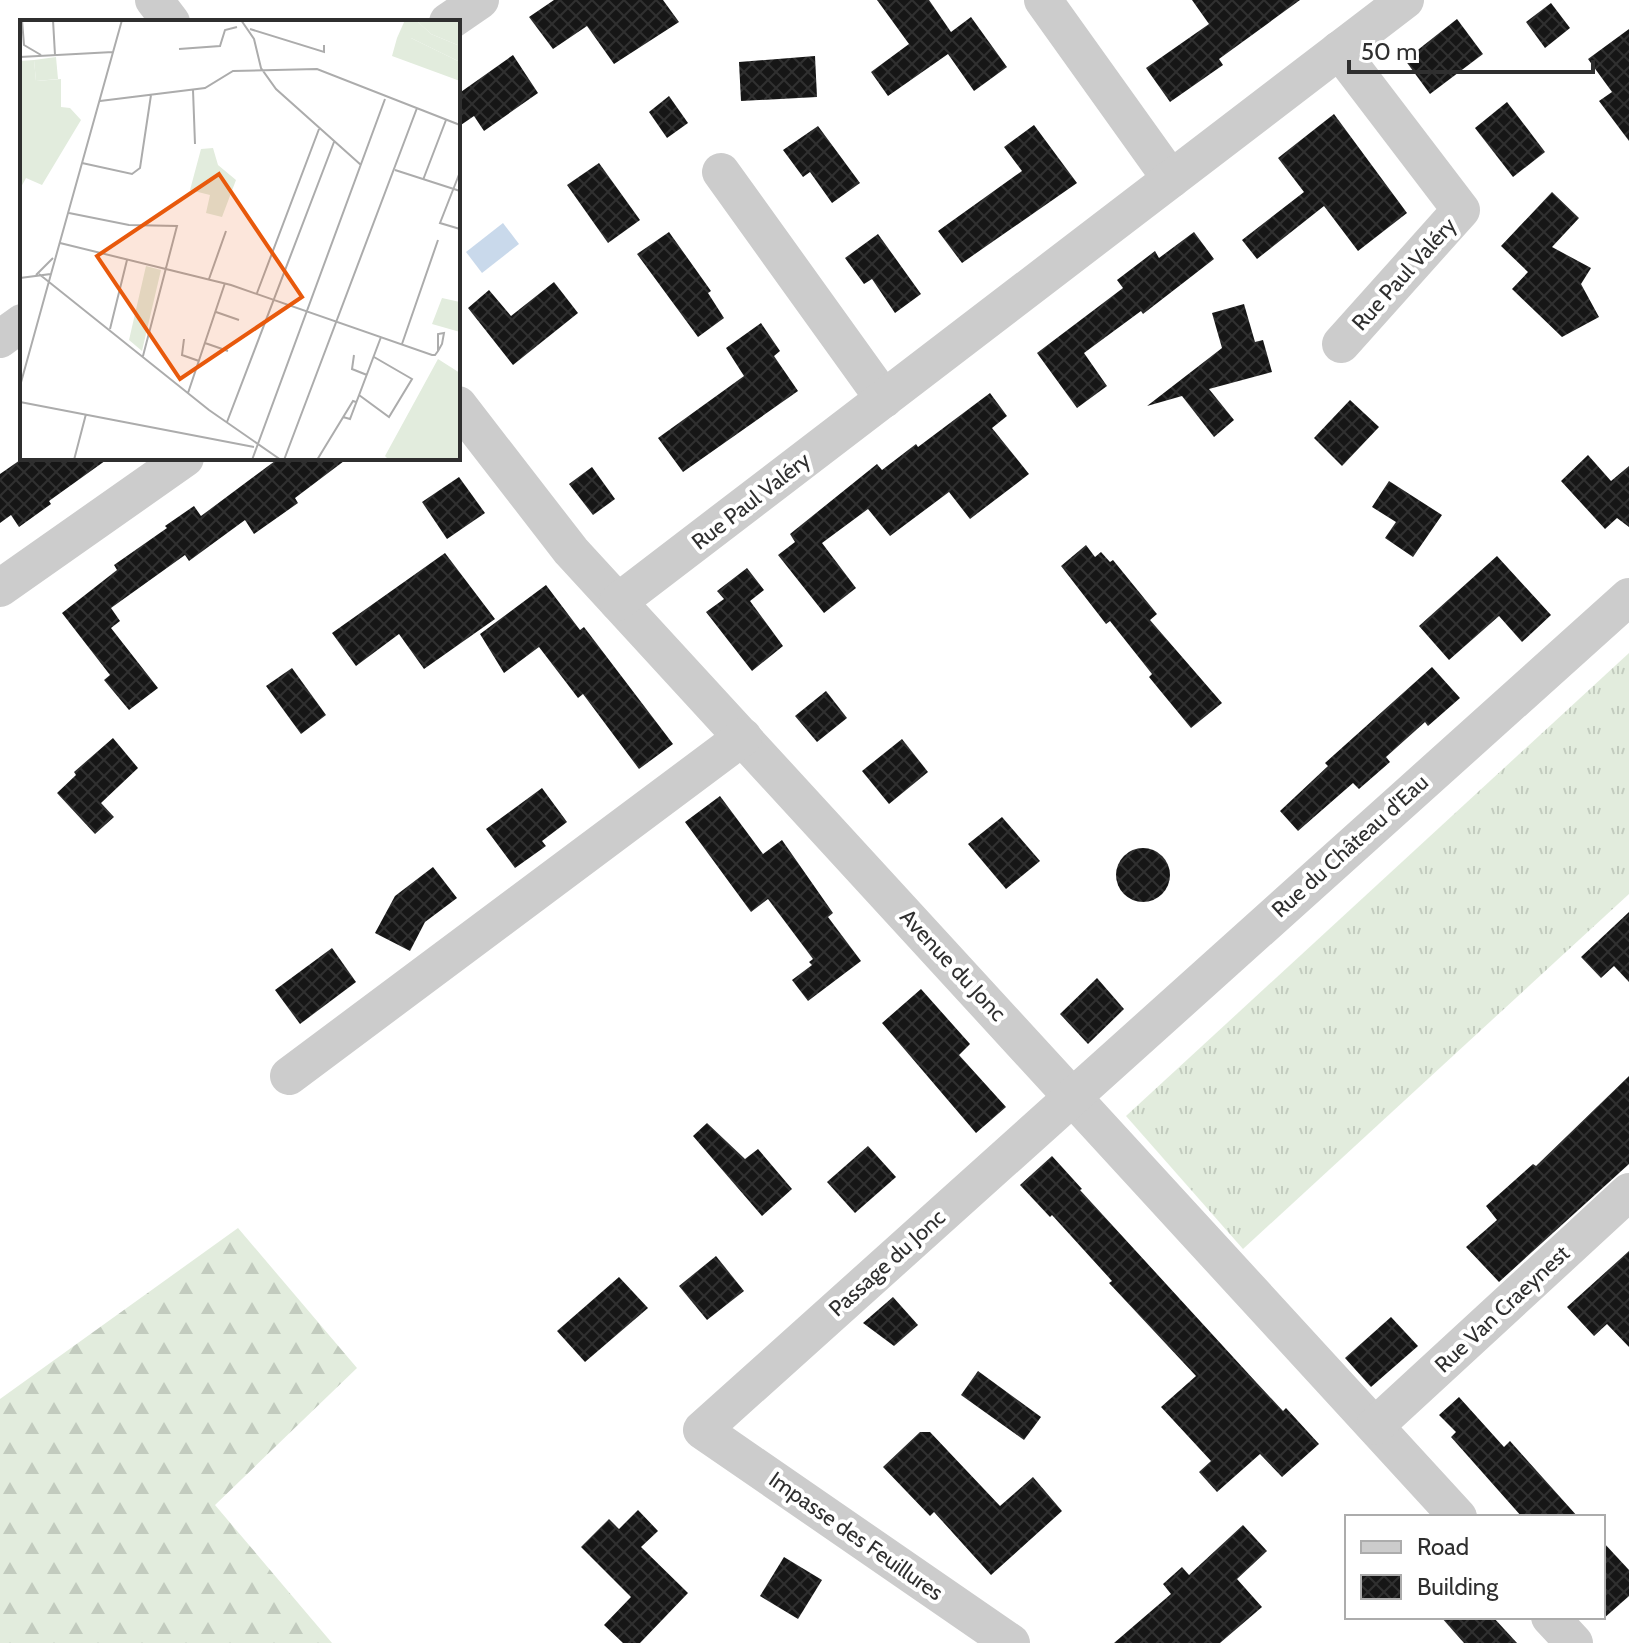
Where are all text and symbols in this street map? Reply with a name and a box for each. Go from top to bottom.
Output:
inset map [20,20,460,460]
scale bar [1349,24,1593,74]
text: 50 m [1361,37,1417,66]
street label: Rue Paul Valéry [1346,212,1462,336]
street label: Rue Paul Valéry [686,446,816,556]
street label: Rue du Château d'Eau [1266,769,1434,923]
street label: Avenue du Jonc [894,903,1012,1027]
street label: Passage du Jonc [823,1204,951,1322]
street label: Rue Van Craeynest [1429,1239,1575,1378]
street label: Impasse des Feuillures [764,1466,948,1606]
legend [1345,1515,1605,1619]
text: Road [1417,1532,1469,1561]
text: Building [1417,1572,1499,1601]

